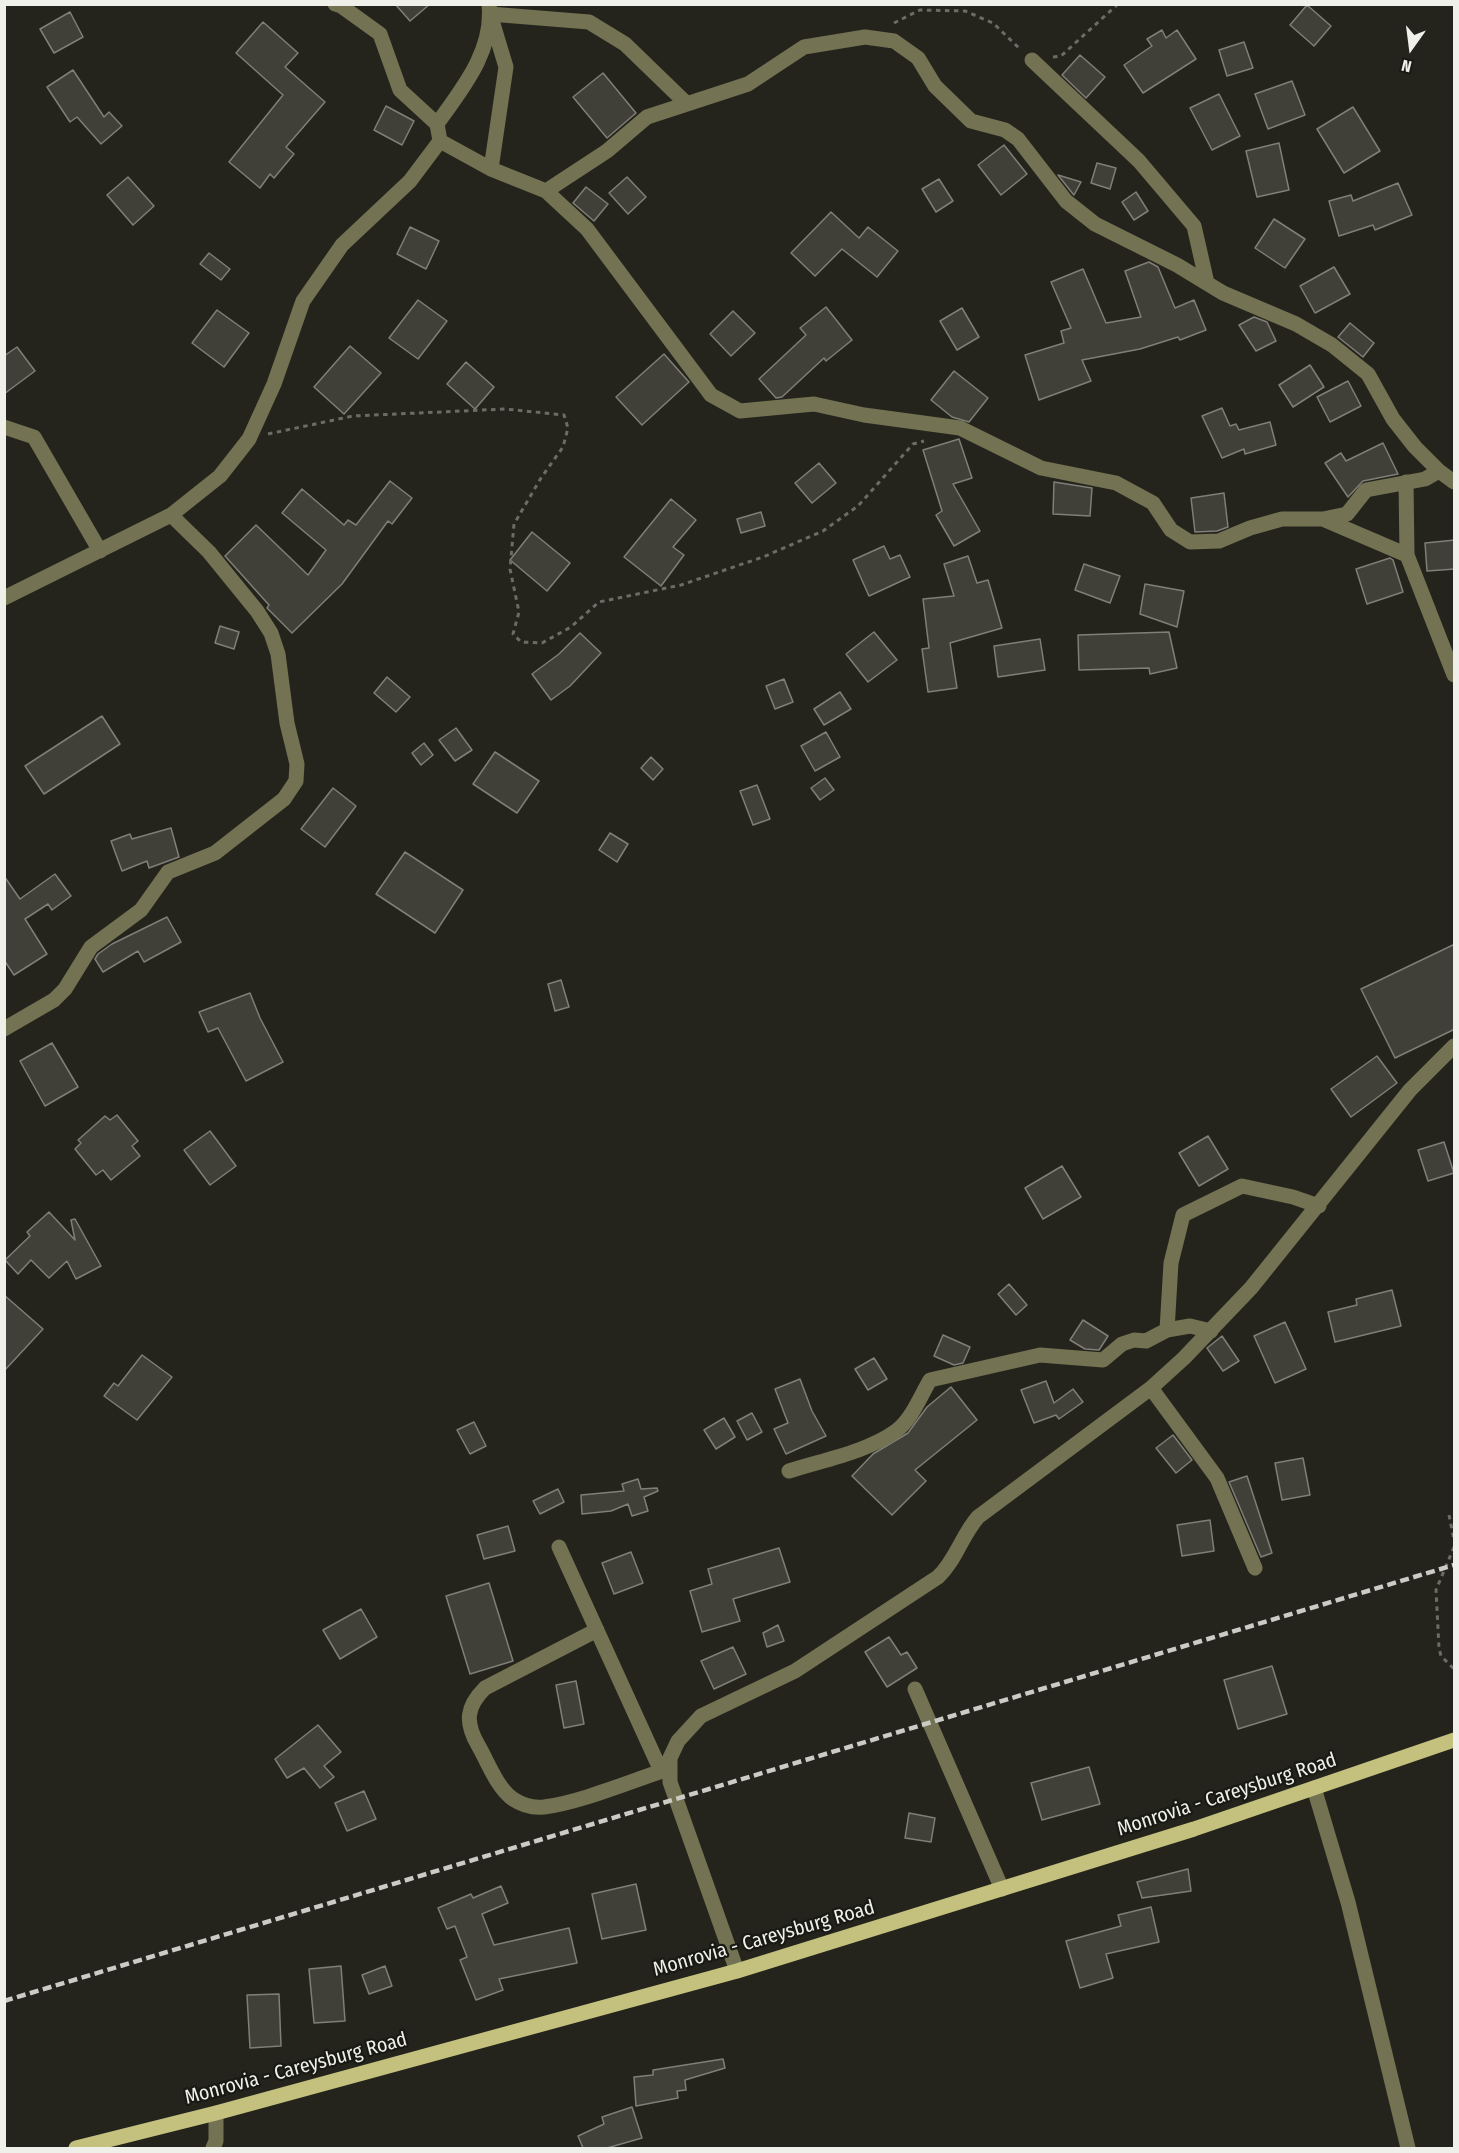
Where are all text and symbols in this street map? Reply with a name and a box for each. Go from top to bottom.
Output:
north arrow [1381,18,1441,78]
text: N [1400,56,1413,76]
street label: Monrovia - Careysburg Road [1114,1748,1340,1842]
street label: Monrovia - Careysburg Road [650,1896,878,1982]
street label: Monrovia - Careysburg Road [182,2028,410,2110]

